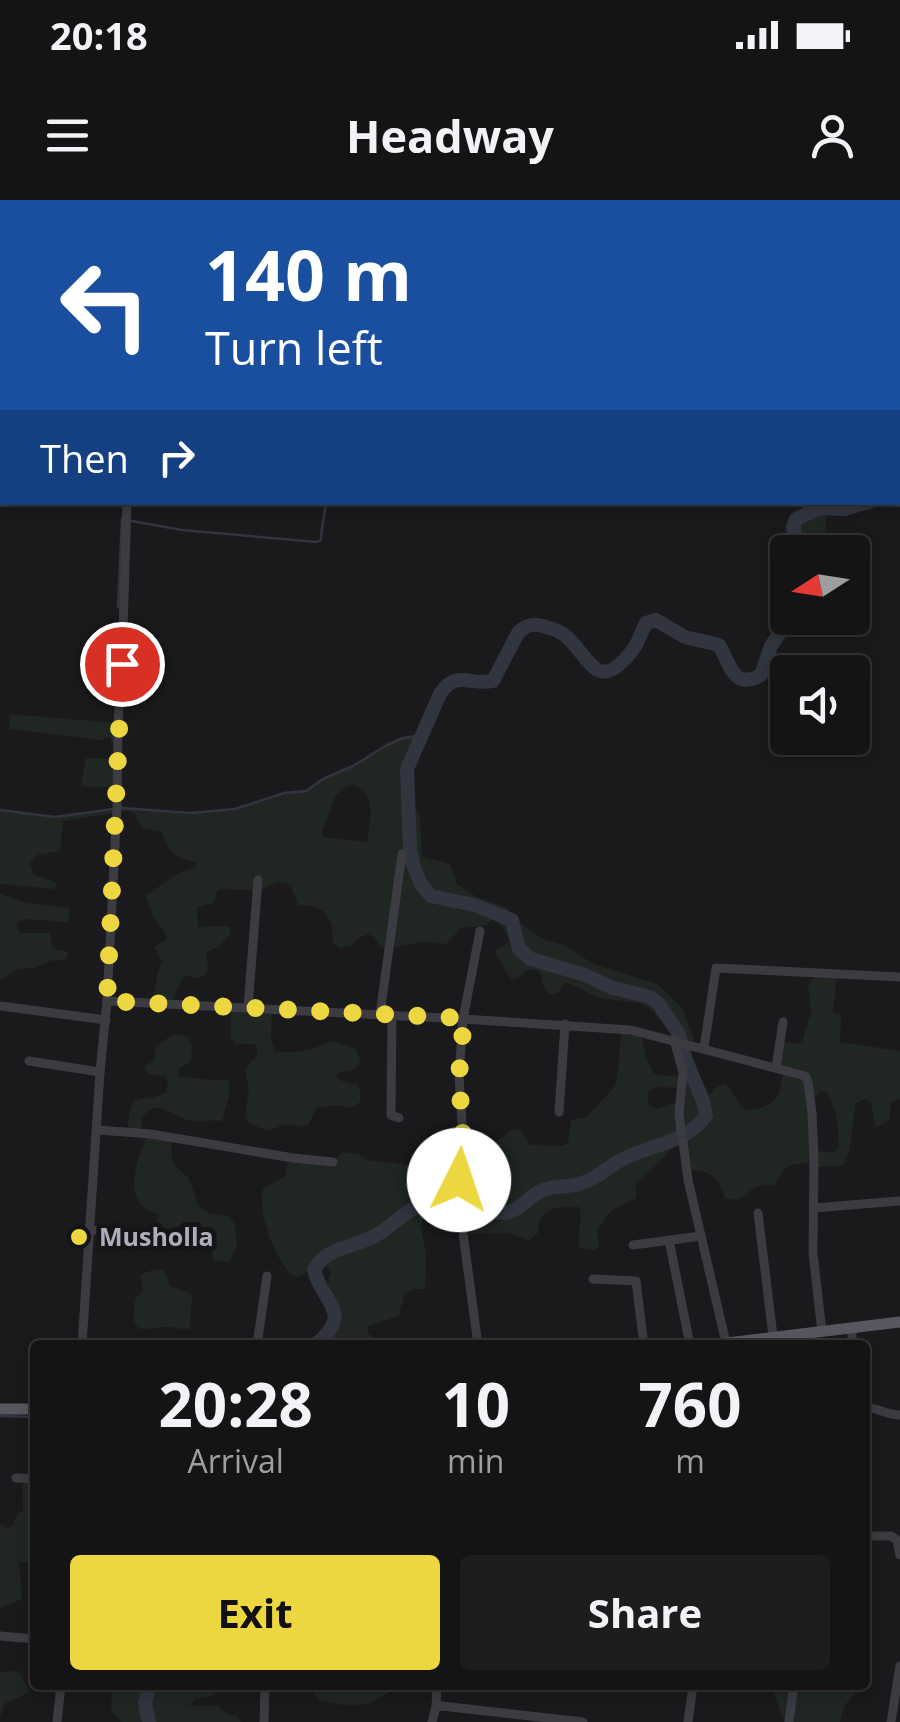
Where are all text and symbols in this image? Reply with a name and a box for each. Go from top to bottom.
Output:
text: 20:18 [50,9,148,61]
text: Headway [346,105,554,166]
icon: menu [40,108,95,163]
icon: person [805,108,860,163]
text: 140 m [205,226,412,322]
icon: left [40,240,170,370]
text: Turn left [205,317,383,378]
icon: right [149,430,204,485]
text: Then [40,432,129,484]
north arrow [770,535,870,635]
map controls [770,535,870,755]
pin [80,622,165,707]
icon: arrive [95,637,150,692]
button: sound [770,655,870,755]
position arrow [407,1128,511,1232]
place label: Musholla [99,1219,214,1253]
marker: Musholla [68,1226,90,1248]
text: 20:28 [159,1363,313,1445]
text: 10 [441,1363,510,1445]
text: 760 [639,1363,741,1445]
text: Arrival [188,1439,284,1482]
text: min [447,1439,504,1482]
text: m [675,1439,705,1482]
button: Exit [70,1555,440,1670]
button: Share [460,1555,830,1670]

